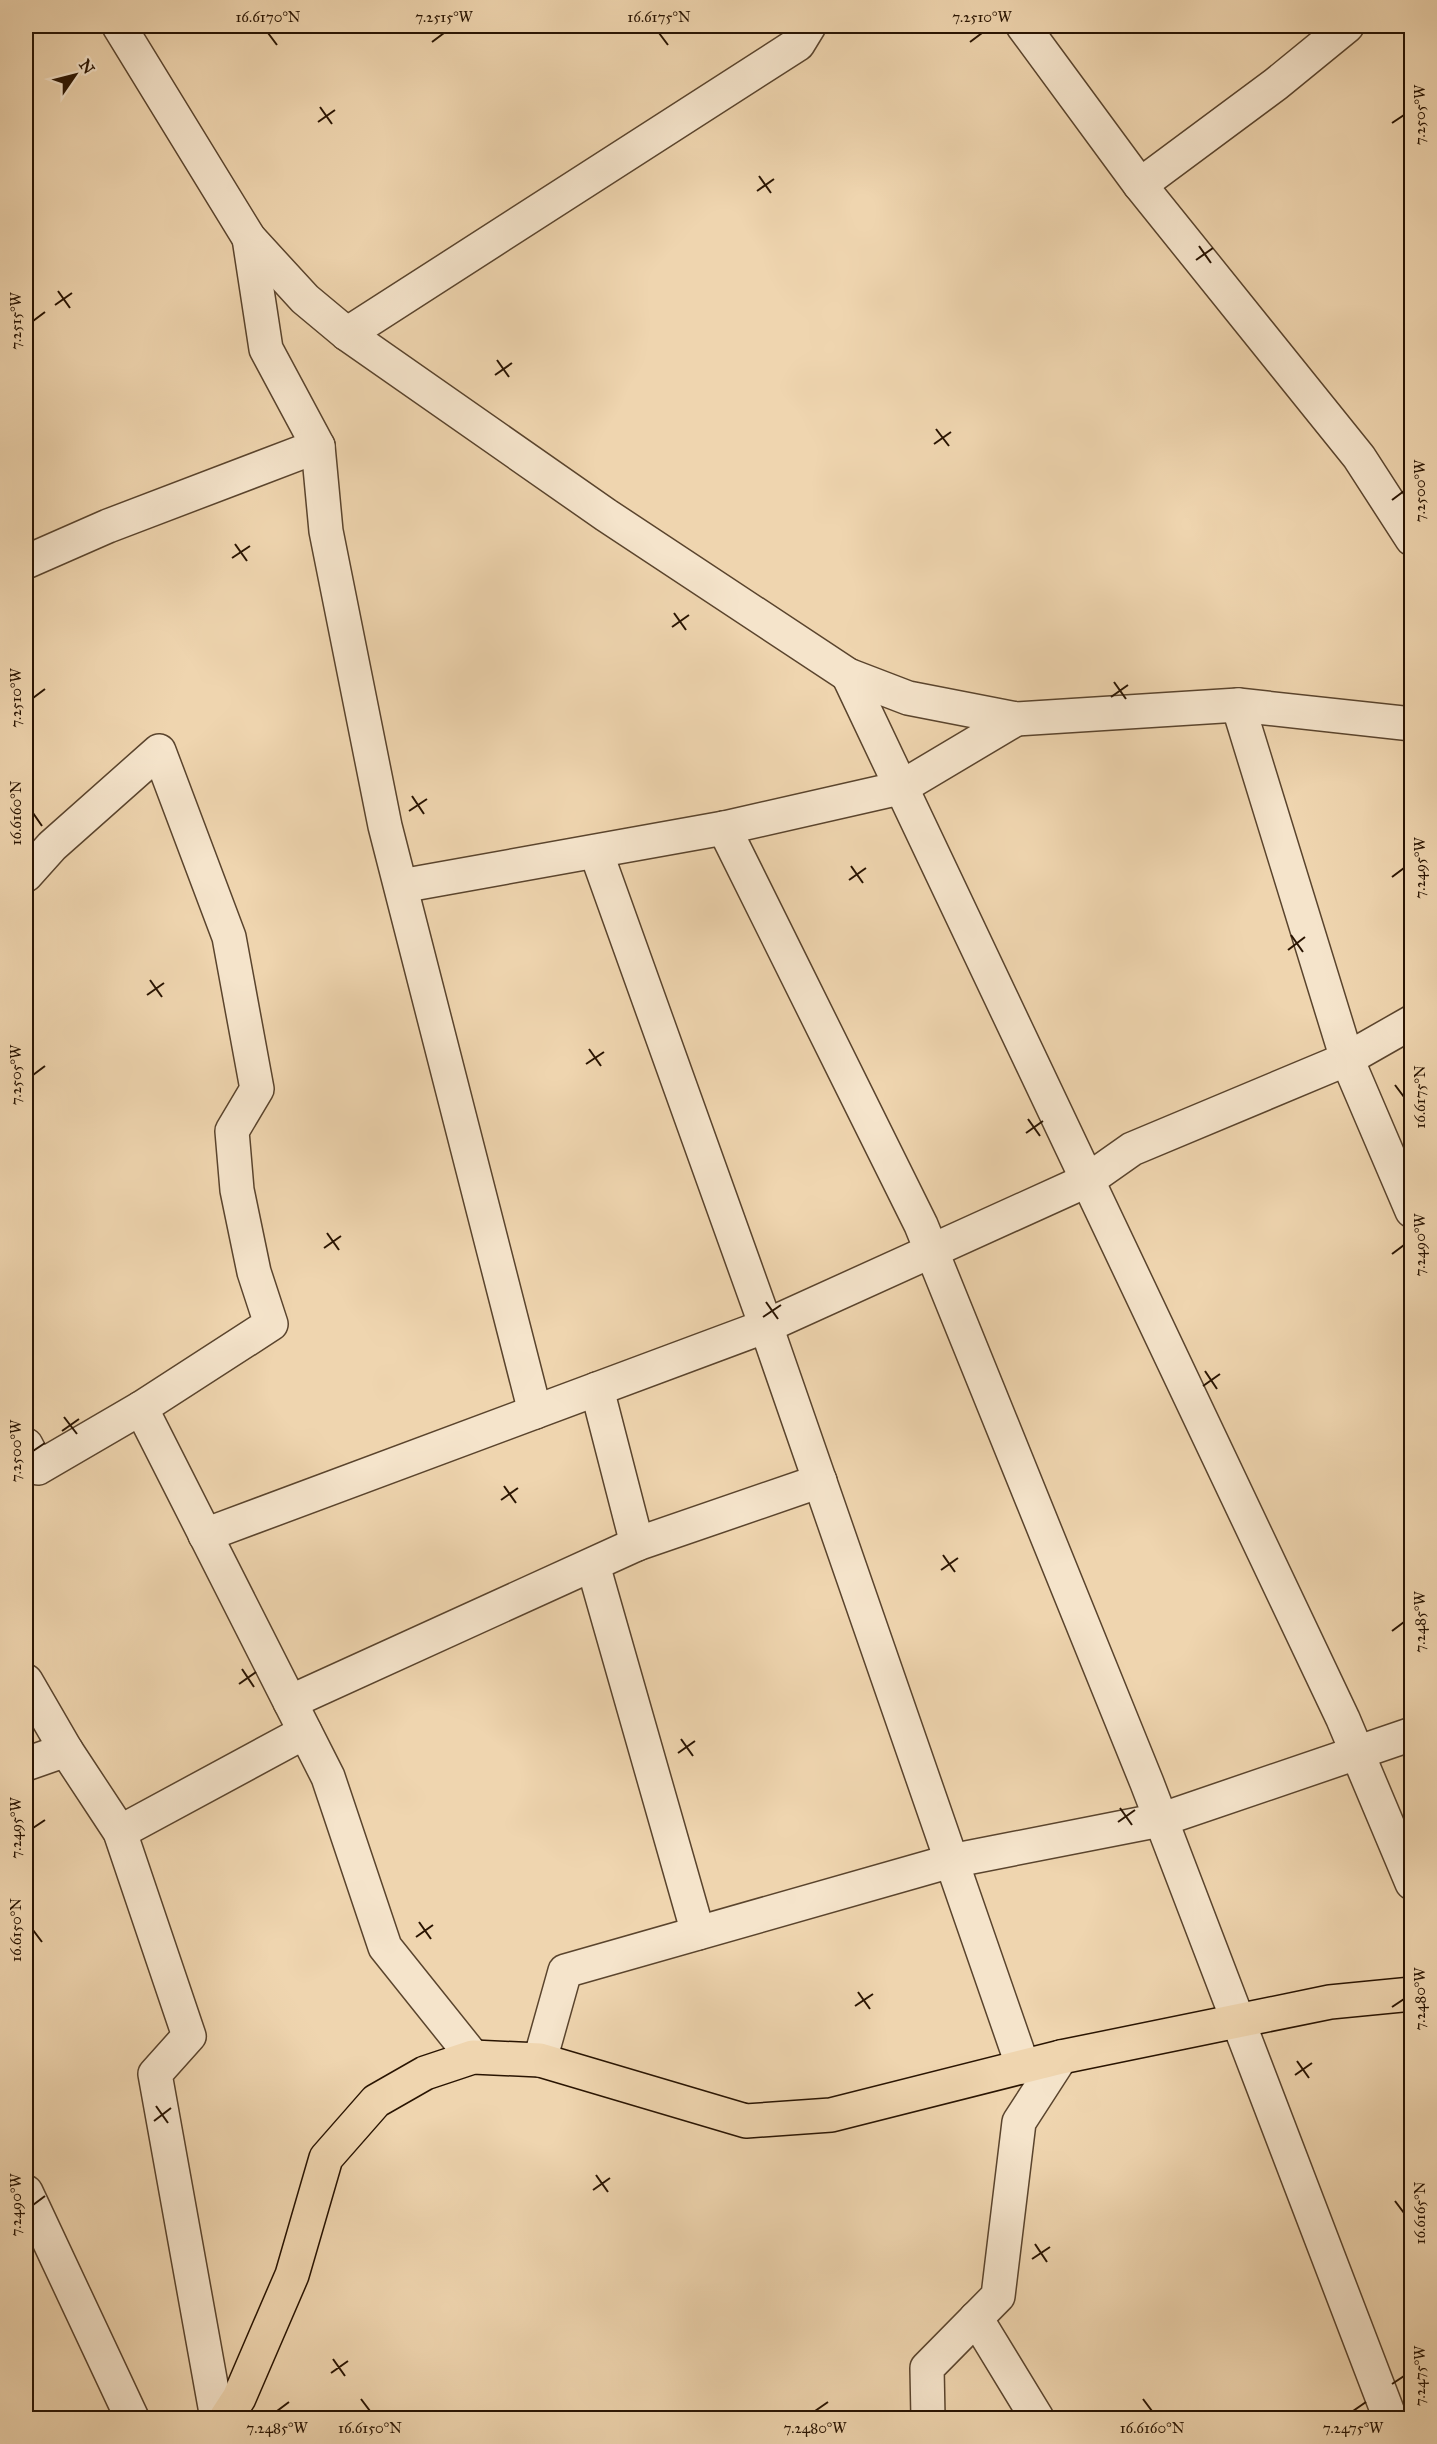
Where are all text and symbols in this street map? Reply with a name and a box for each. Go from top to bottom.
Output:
text: 16.6170°N [235,8,301,26]
text: 7.2515°W [415,8,474,26]
text: 16.6175°N [627,8,691,26]
text: 7.2510°W [952,8,1012,26]
north arrow [45,45,105,105]
text: N [75,56,99,78]
text: 7.2505°W [1411,84,1429,145]
text: 7.2515°W [7,291,25,350]
text: 7.2500°W [1411,459,1429,522]
text: 7.2510°W [7,668,25,728]
text: 16.6160°N [7,780,25,845]
text: 7.2495°W [1411,837,1429,899]
text: 7.2505°W [7,1044,25,1105]
text: 16.6175°N [1411,1065,1429,1129]
text: 7.2490°W [1411,1213,1429,1277]
text: 7.2500°W [7,1419,25,1482]
text: 7.2485°W [1411,1591,1429,1653]
text: 7.2495°W [7,1797,25,1859]
text: 16.6150°N [7,1898,25,1962]
text: 7.2480°W [1411,1967,1429,2031]
text: 7.2490°W [7,2173,25,2237]
text: 16.6165°N [1411,2181,1429,2245]
text: 7.2475°W [1411,2345,1429,2406]
text: 7.2485°W [246,2419,308,2437]
text: 16.6150°N [338,2419,402,2437]
text: 7.2480°W [783,2419,847,2437]
text: 16.6160°N [1120,2419,1185,2437]
text: 7.2475°W [1323,2419,1384,2437]

